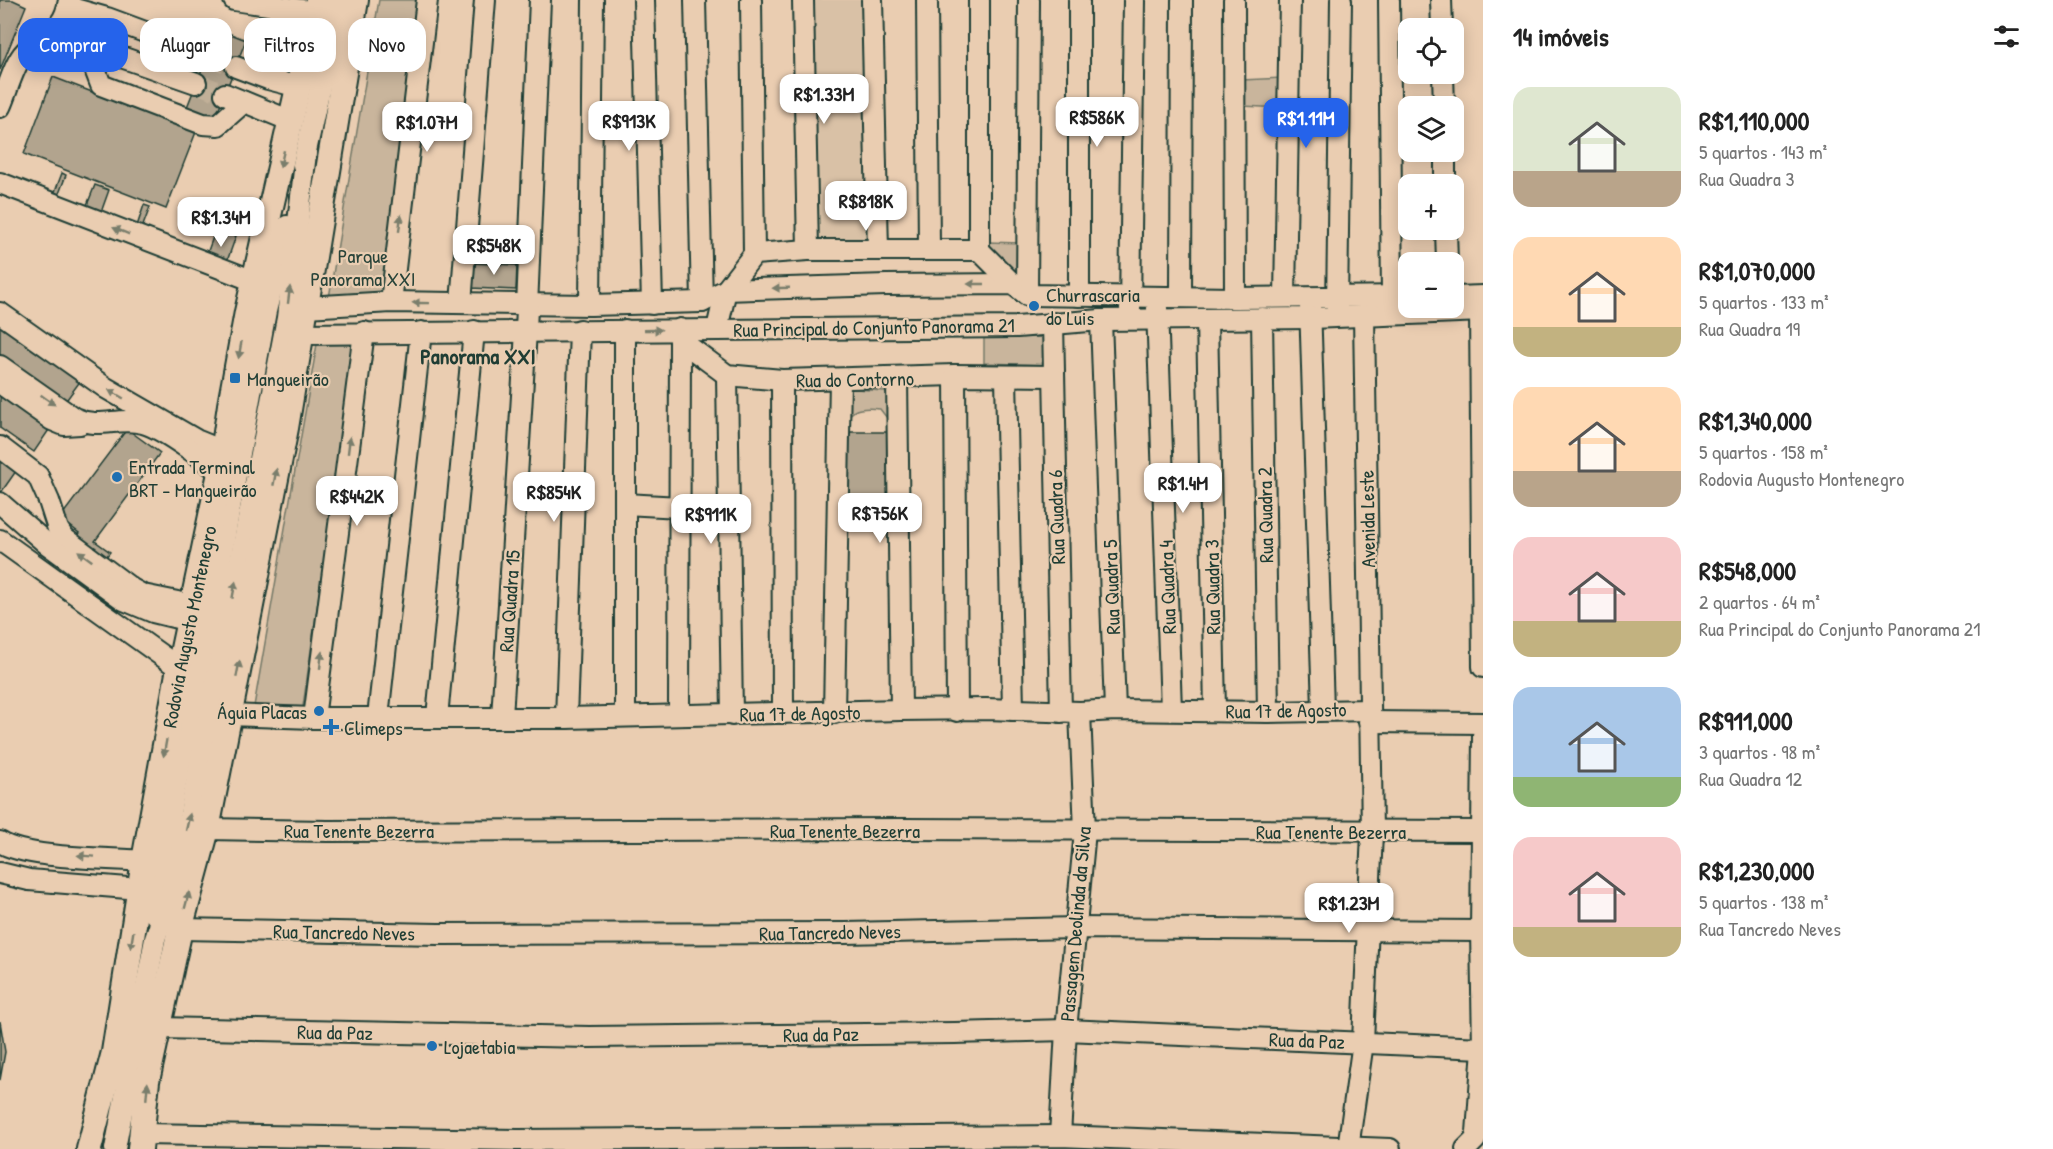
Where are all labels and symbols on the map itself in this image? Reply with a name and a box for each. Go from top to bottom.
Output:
pin: R$1.33M [769,74,879,125]
pin: R$586K [1048,97,1146,148]
pin: R$1.11M [1251,98,1361,149]
pin: R$913K [580,101,678,152]
pin: R$1.07M [372,102,482,153]
one-way arrow [277,150,286,169]
pin: R$818K [817,181,915,232]
pin: R$1.34M [166,197,276,248]
one-way arrow [395,214,405,233]
pin: R$548K [445,225,543,276]
one-way arrow [112,226,130,235]
park label: Parque Panorama XXI [311,242,415,292]
one-way arrow [966,279,985,289]
place label: Churrascaria do Luis [1046,281,1140,331]
one-way arrow [771,283,790,293]
one-way arrow [285,285,294,304]
one-way arrow [411,298,430,308]
marker: Churrascaria do Luis [1027,299,1041,313]
street label: Rua Principal do Conjunto Panorama 21 [733,311,1015,343]
one-way arrow [644,325,663,334]
one-way arrow [235,341,244,360]
district label: Panorama XXI [420,341,536,371]
street label: Rua do Contorno [796,364,914,394]
place label: Mangueirão [247,365,329,392]
marker: Mangueirão [228,371,242,385]
one-way arrow [107,389,124,399]
one-way arrow [40,394,56,405]
one-way arrow [344,436,354,455]
place label: Entrada Terminal BRT - Mangueirão [129,453,257,503]
pin: R$1.4M [1134,463,1232,514]
street label: Rua Quadra 2 [1251,466,1279,563]
one-way arrow [271,468,280,487]
street label: Rua Quadra 6 [1041,469,1071,565]
marker: Entrada Terminal BRT - Mangueirão [110,470,124,484]
street label: Avenida Leste [1353,470,1381,568]
pin: R$854K [505,472,603,523]
pin: R$442K [308,476,406,527]
pin: R$756K [831,493,929,544]
pin: R$911K [662,494,760,545]
street label: Rodovia Augusto Montenegro [155,523,222,730]
street label: Rua Quadra 5 [1096,539,1126,635]
street label: Rua Quadra 3 [1198,539,1226,635]
street label: Rua Quadra 4 [1152,540,1182,634]
street label: Rua Quadra 15 [492,549,526,653]
one-way arrow [78,550,93,562]
one-way arrow [230,580,239,599]
one-way arrow [316,650,326,669]
one-way arrow [234,659,243,678]
street label: Rua 17 de Agosto [1225,695,1347,725]
place label: Águia Placas [217,698,307,725]
street label: Rua 17 de Agosto [739,698,861,728]
marker: Águia Placas [312,704,326,718]
place label: Climeps [344,714,403,741]
marker: Climeps [322,718,340,736]
one-way arrow [160,738,169,757]
one-way arrow [183,813,193,831]
street label: Rua Tenente Bezerra [284,817,434,844]
street label: Rua Tenente Bezerra [770,817,920,844]
street label: Rua Tenente Bezerra [1256,818,1406,845]
street label: Passagem Deolinda da Silva [1053,825,1097,1023]
one-way arrow [76,852,95,861]
pin: R$1.23M [1294,883,1404,934]
one-way arrow [183,891,193,909]
street label: Rua Tancredo Neves [273,917,415,947]
street label: Rua Tancredo Neves [759,917,901,947]
one-way arrow [127,931,136,950]
street label: Rua da Paz [297,1018,374,1046]
street label: Rua da Paz [783,1020,860,1048]
street label: Rua da Paz [1269,1025,1346,1055]
place label: Lojaetabia [444,1033,515,1060]
marker: Lojaetabia [425,1039,439,1053]
one-way arrow [142,1081,152,1100]

